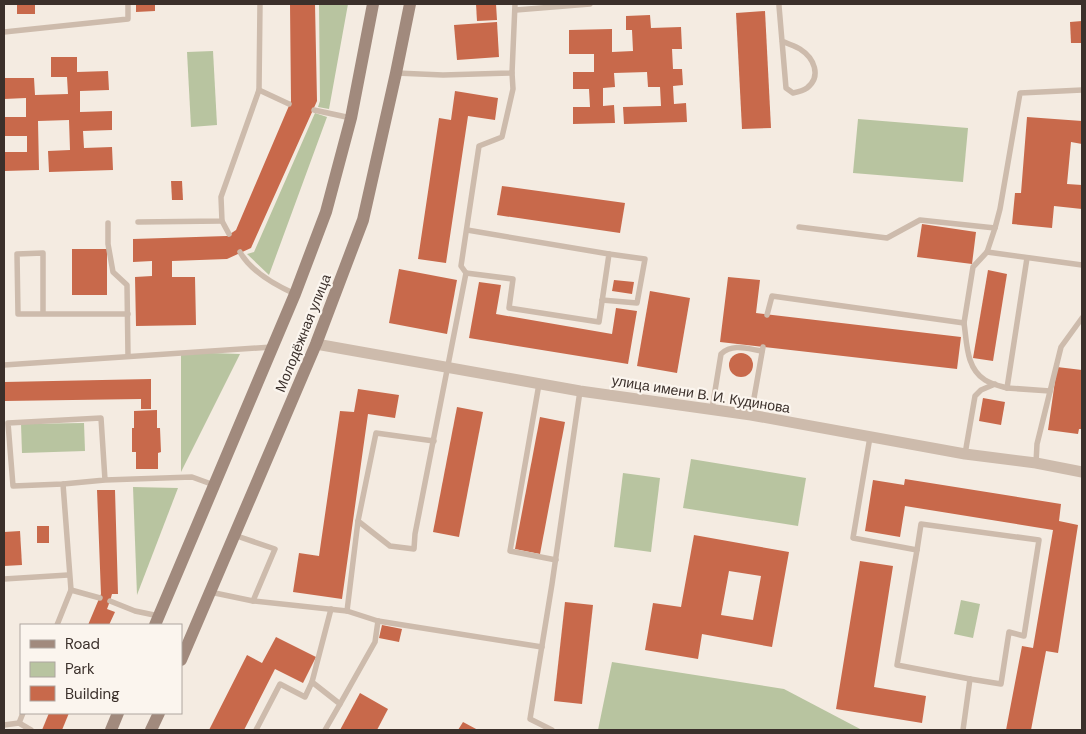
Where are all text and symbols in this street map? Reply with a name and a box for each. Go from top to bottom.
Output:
street label: Молодёжная улица [271,271,335,395]
street label: улица имени В. И. Кудинова [611,371,792,417]
legend [20,624,182,714]
text: Road [65,634,100,654]
text: Park [65,659,95,679]
text: Building [65,684,120,704]

